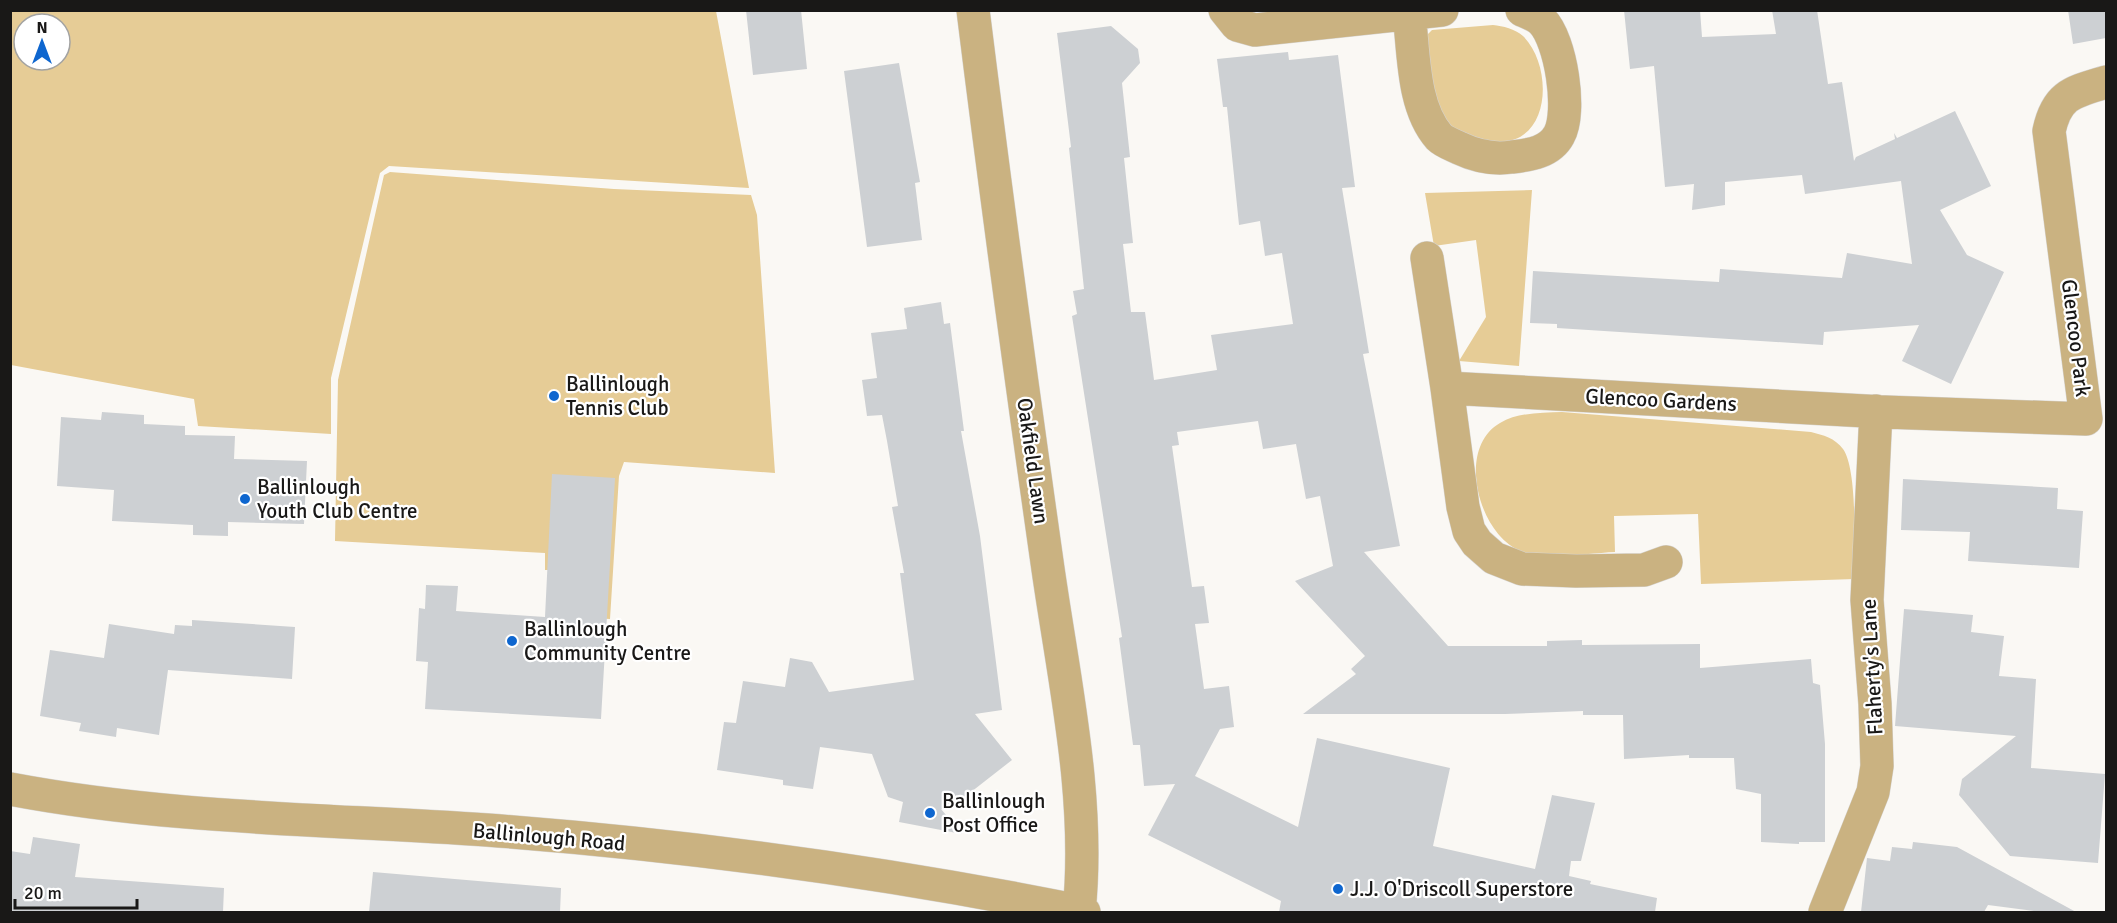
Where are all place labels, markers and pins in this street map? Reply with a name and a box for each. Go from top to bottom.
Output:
place label: Ballinlough Tennis Club [566,371,669,421]
marker: Ballinlough Tennis Club [547,389,561,403]
place label: Ballinlough Youth Club Centre [257,474,418,524]
marker: Ballinlough Youth Club Centre [238,492,252,506]
place label: Ballinlough Community Centre [524,616,691,666]
marker: Ballinlough Community Centre [505,634,519,648]
place label: Ballinlough Post Office [942,788,1045,838]
marker: Ballinlough Post Office [923,806,937,820]
place label: J.J. O'Driscoll Superstore [1350,876,1573,902]
marker: J.J. O'Driscoll Superstore [1331,882,1345,896]

